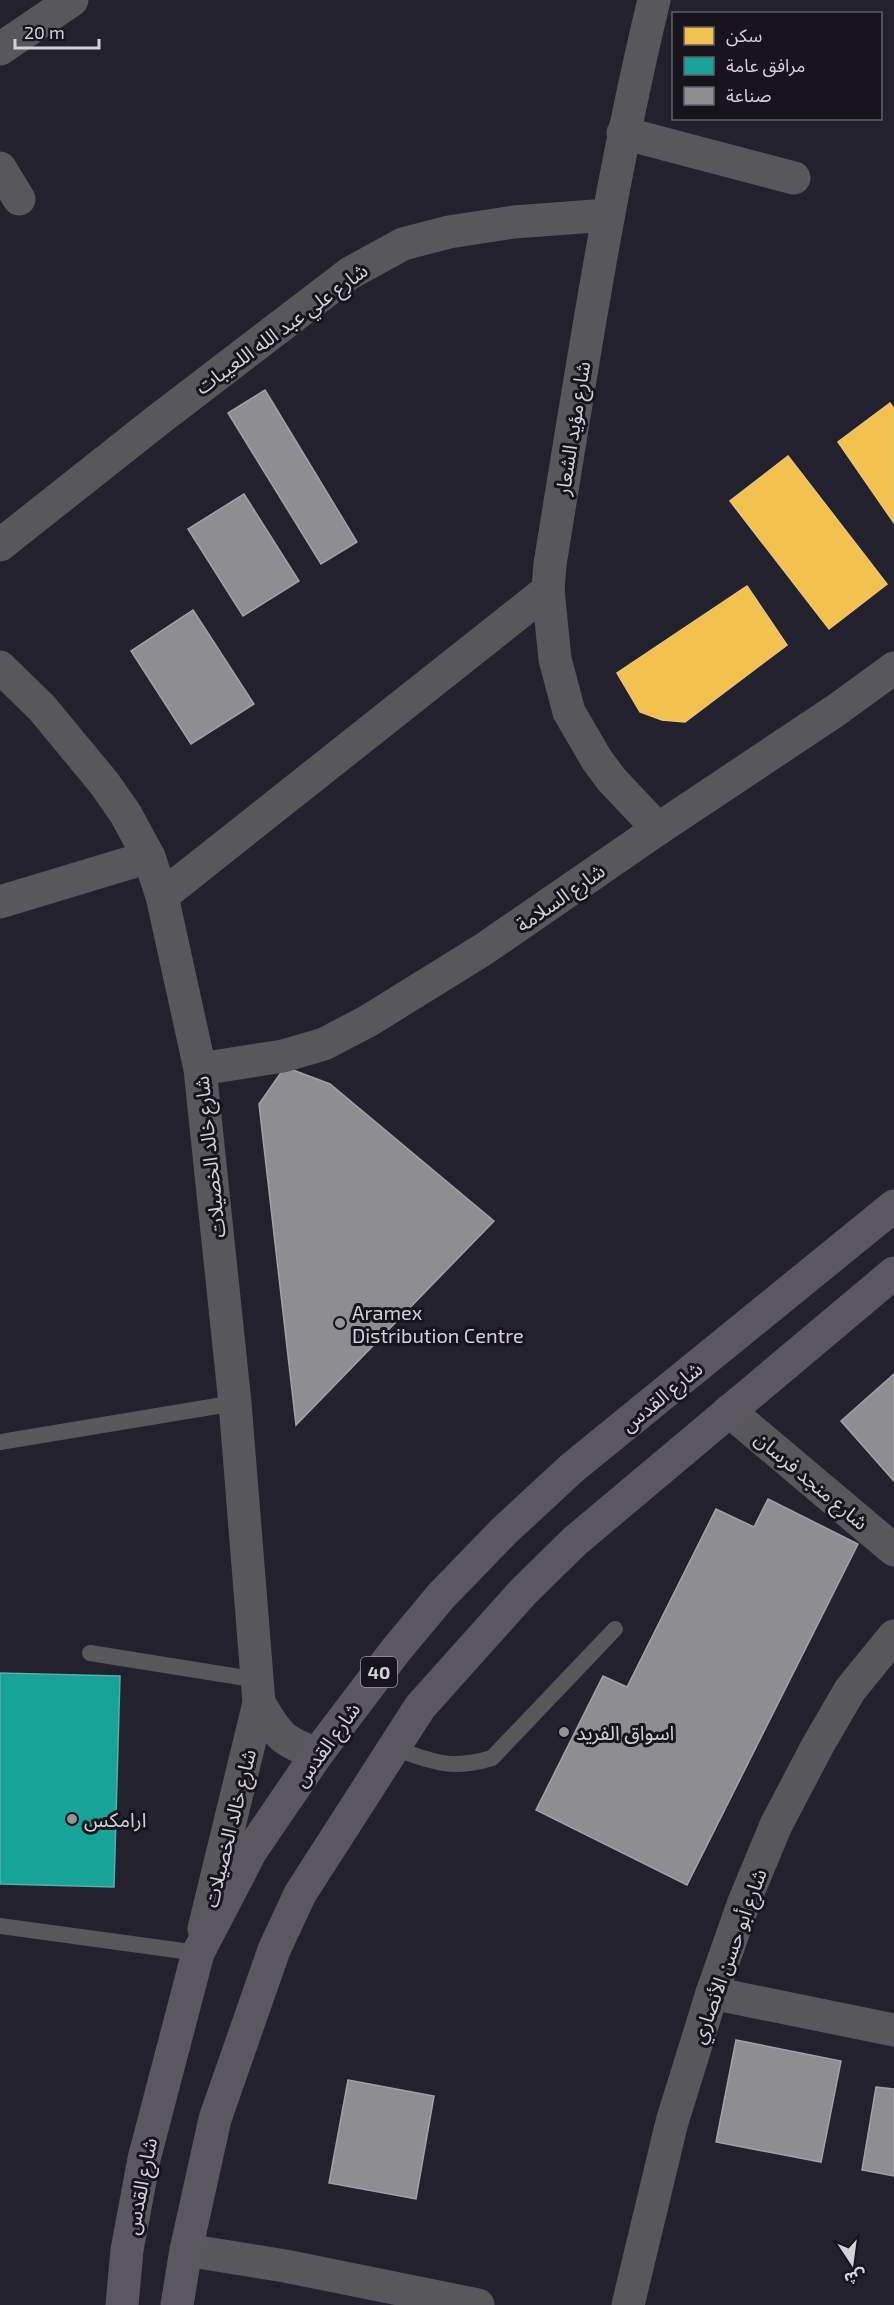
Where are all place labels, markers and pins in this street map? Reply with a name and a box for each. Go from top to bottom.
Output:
place label: Aramex Distribution Centre [352,1300,524,1347]
marker: Aramex Distribution Centre [333,1316,347,1330]
place label: اسواق الفريد [576,1720,674,1745]
marker: اسواق الفريد [557,1725,571,1739]
place label: ارامكس [84,1807,146,1832]
marker: ارامكس [65,1812,79,1826]

